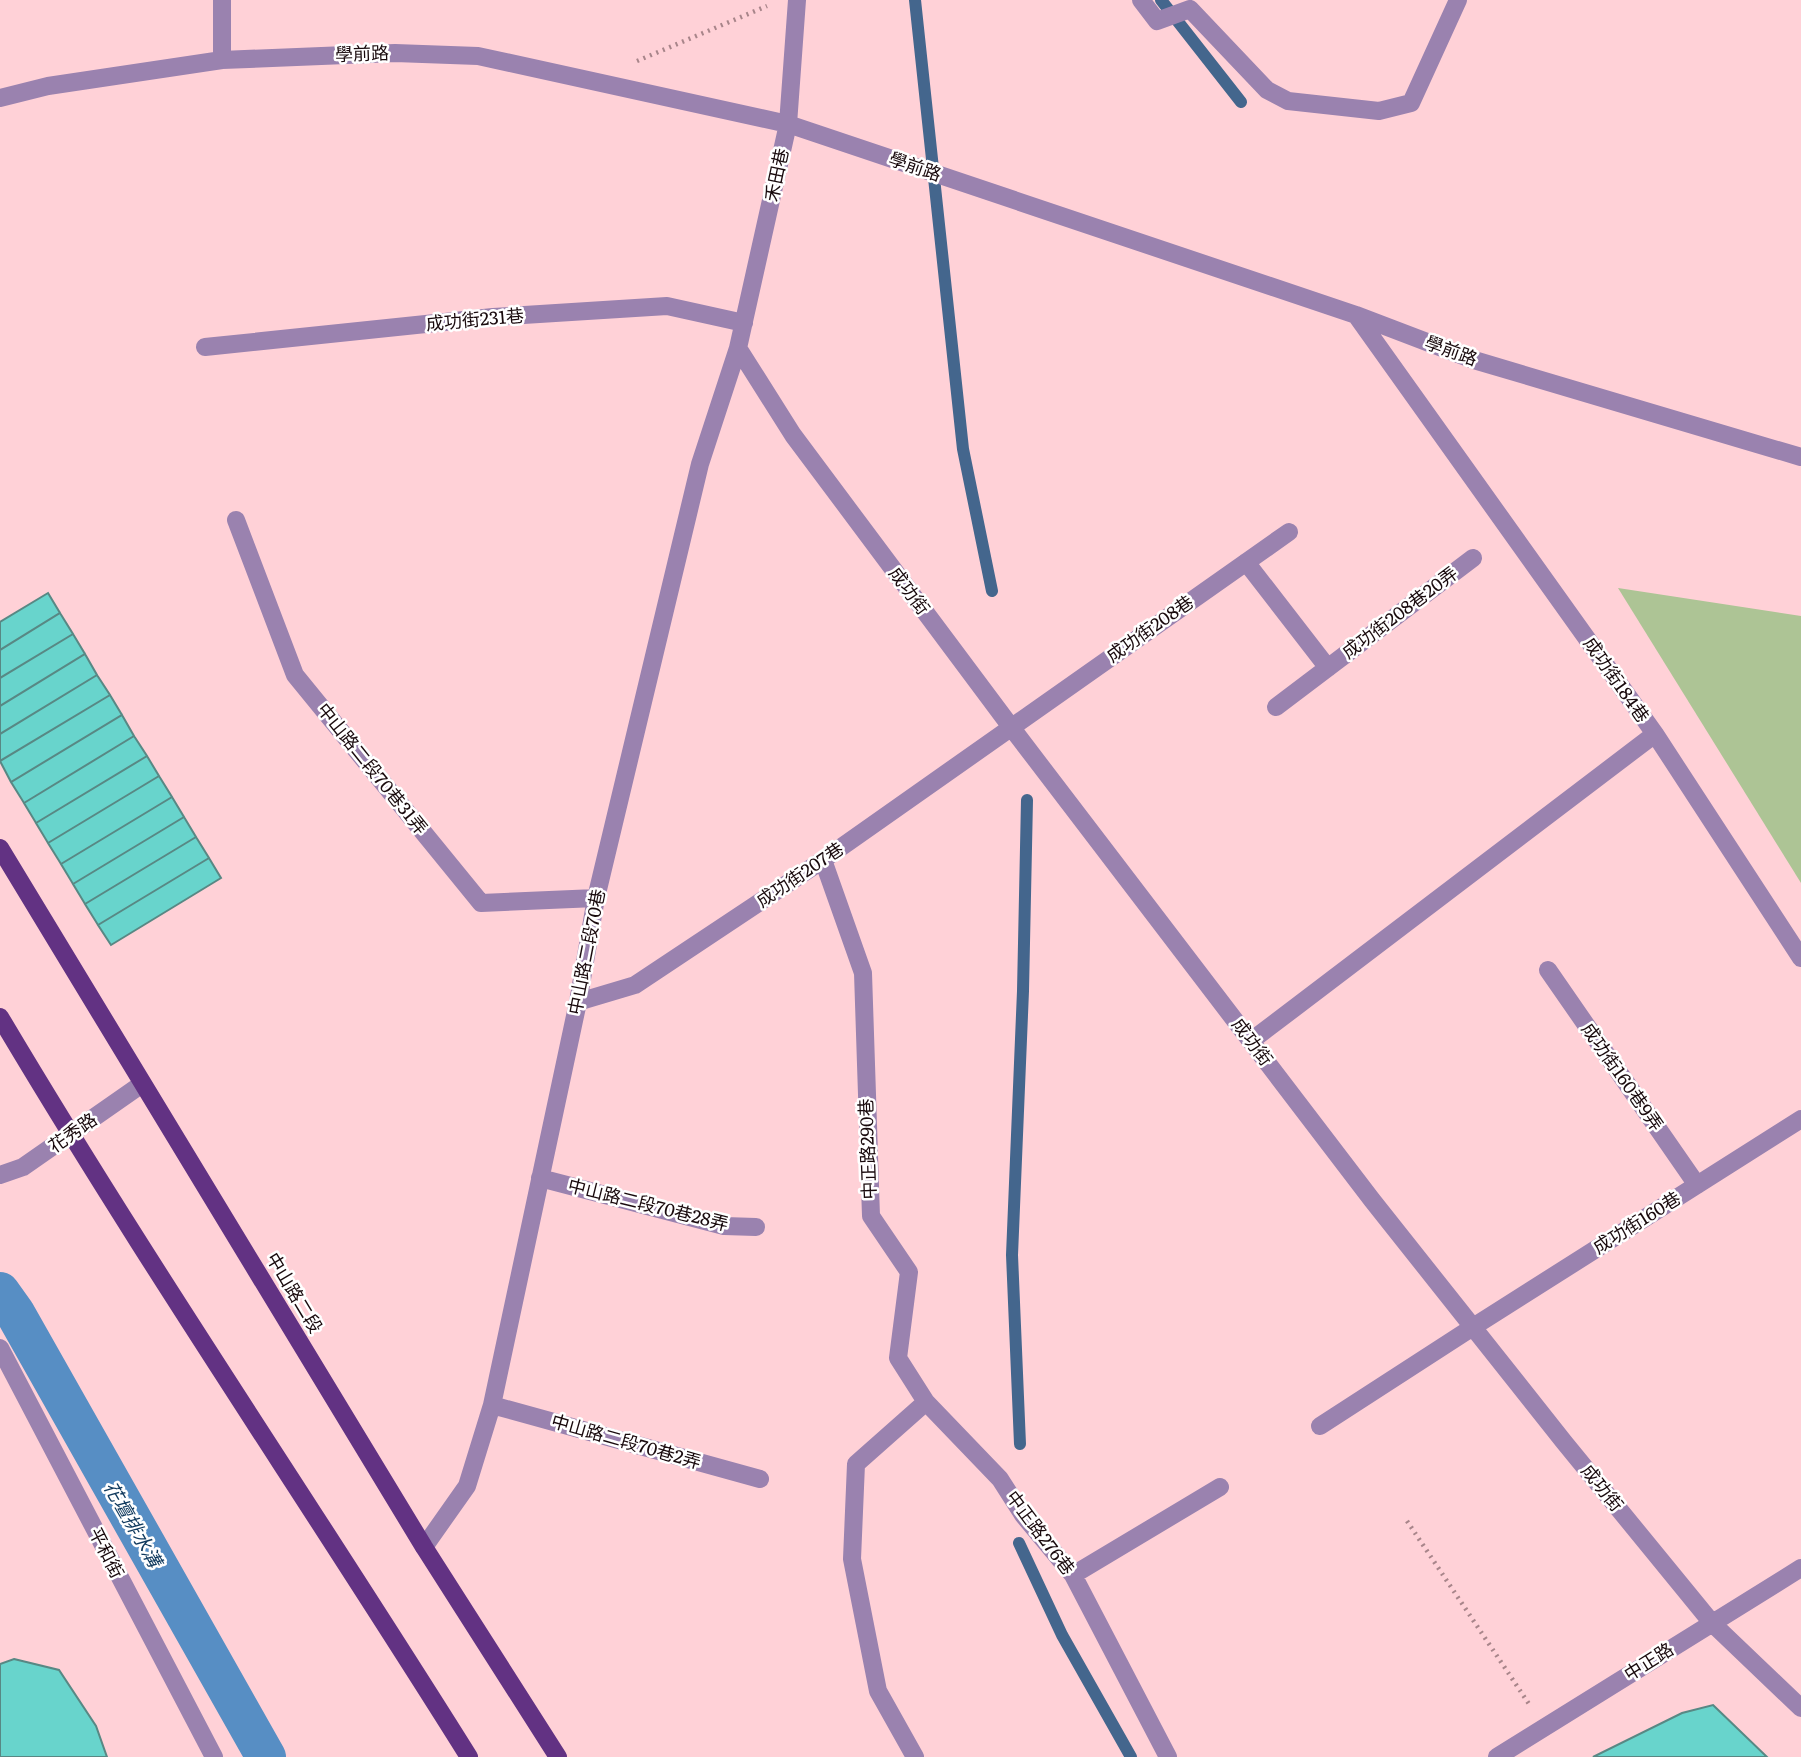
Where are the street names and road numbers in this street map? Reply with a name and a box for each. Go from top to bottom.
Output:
street label: 學前路 [334,38,389,67]
street label: 學前路 [886,144,945,187]
street label: 禾田巷 [757,145,794,204]
street label: 成功街231巷 [425,301,525,336]
street label: 學前路 [1422,328,1482,372]
street label: 成功街208巷20弄 [1335,559,1463,664]
street label: 成功街 [883,560,937,620]
street label: 成功街208巷 [1100,588,1198,668]
street label: 成功街184巷 [1578,631,1657,728]
street label: 中山路二段70巷31弄 [312,696,435,840]
street label: 成功街207巷 [750,834,848,913]
street label: 中山路二段70巷 [560,887,611,1017]
street label: 成功街 [1226,1011,1280,1071]
street label: 成功街160巷9弄 [1576,1016,1671,1136]
street label: 中正路290巷 [851,1098,882,1200]
street label: 花秀路 [42,1105,102,1158]
street label: 中山路二段70巷28弄 [565,1171,731,1237]
street label: 成功街160巷 [1587,1184,1686,1260]
street label: 中山路二段 [261,1247,330,1338]
street label: 中山路二段70巷2弄 [548,1406,704,1475]
street label: 成功街 [1576,1458,1631,1517]
street label: 中正路276巷 [1000,1484,1082,1580]
street label: 平和街 [83,1522,132,1583]
street label: 中正路 [1618,1635,1678,1686]

